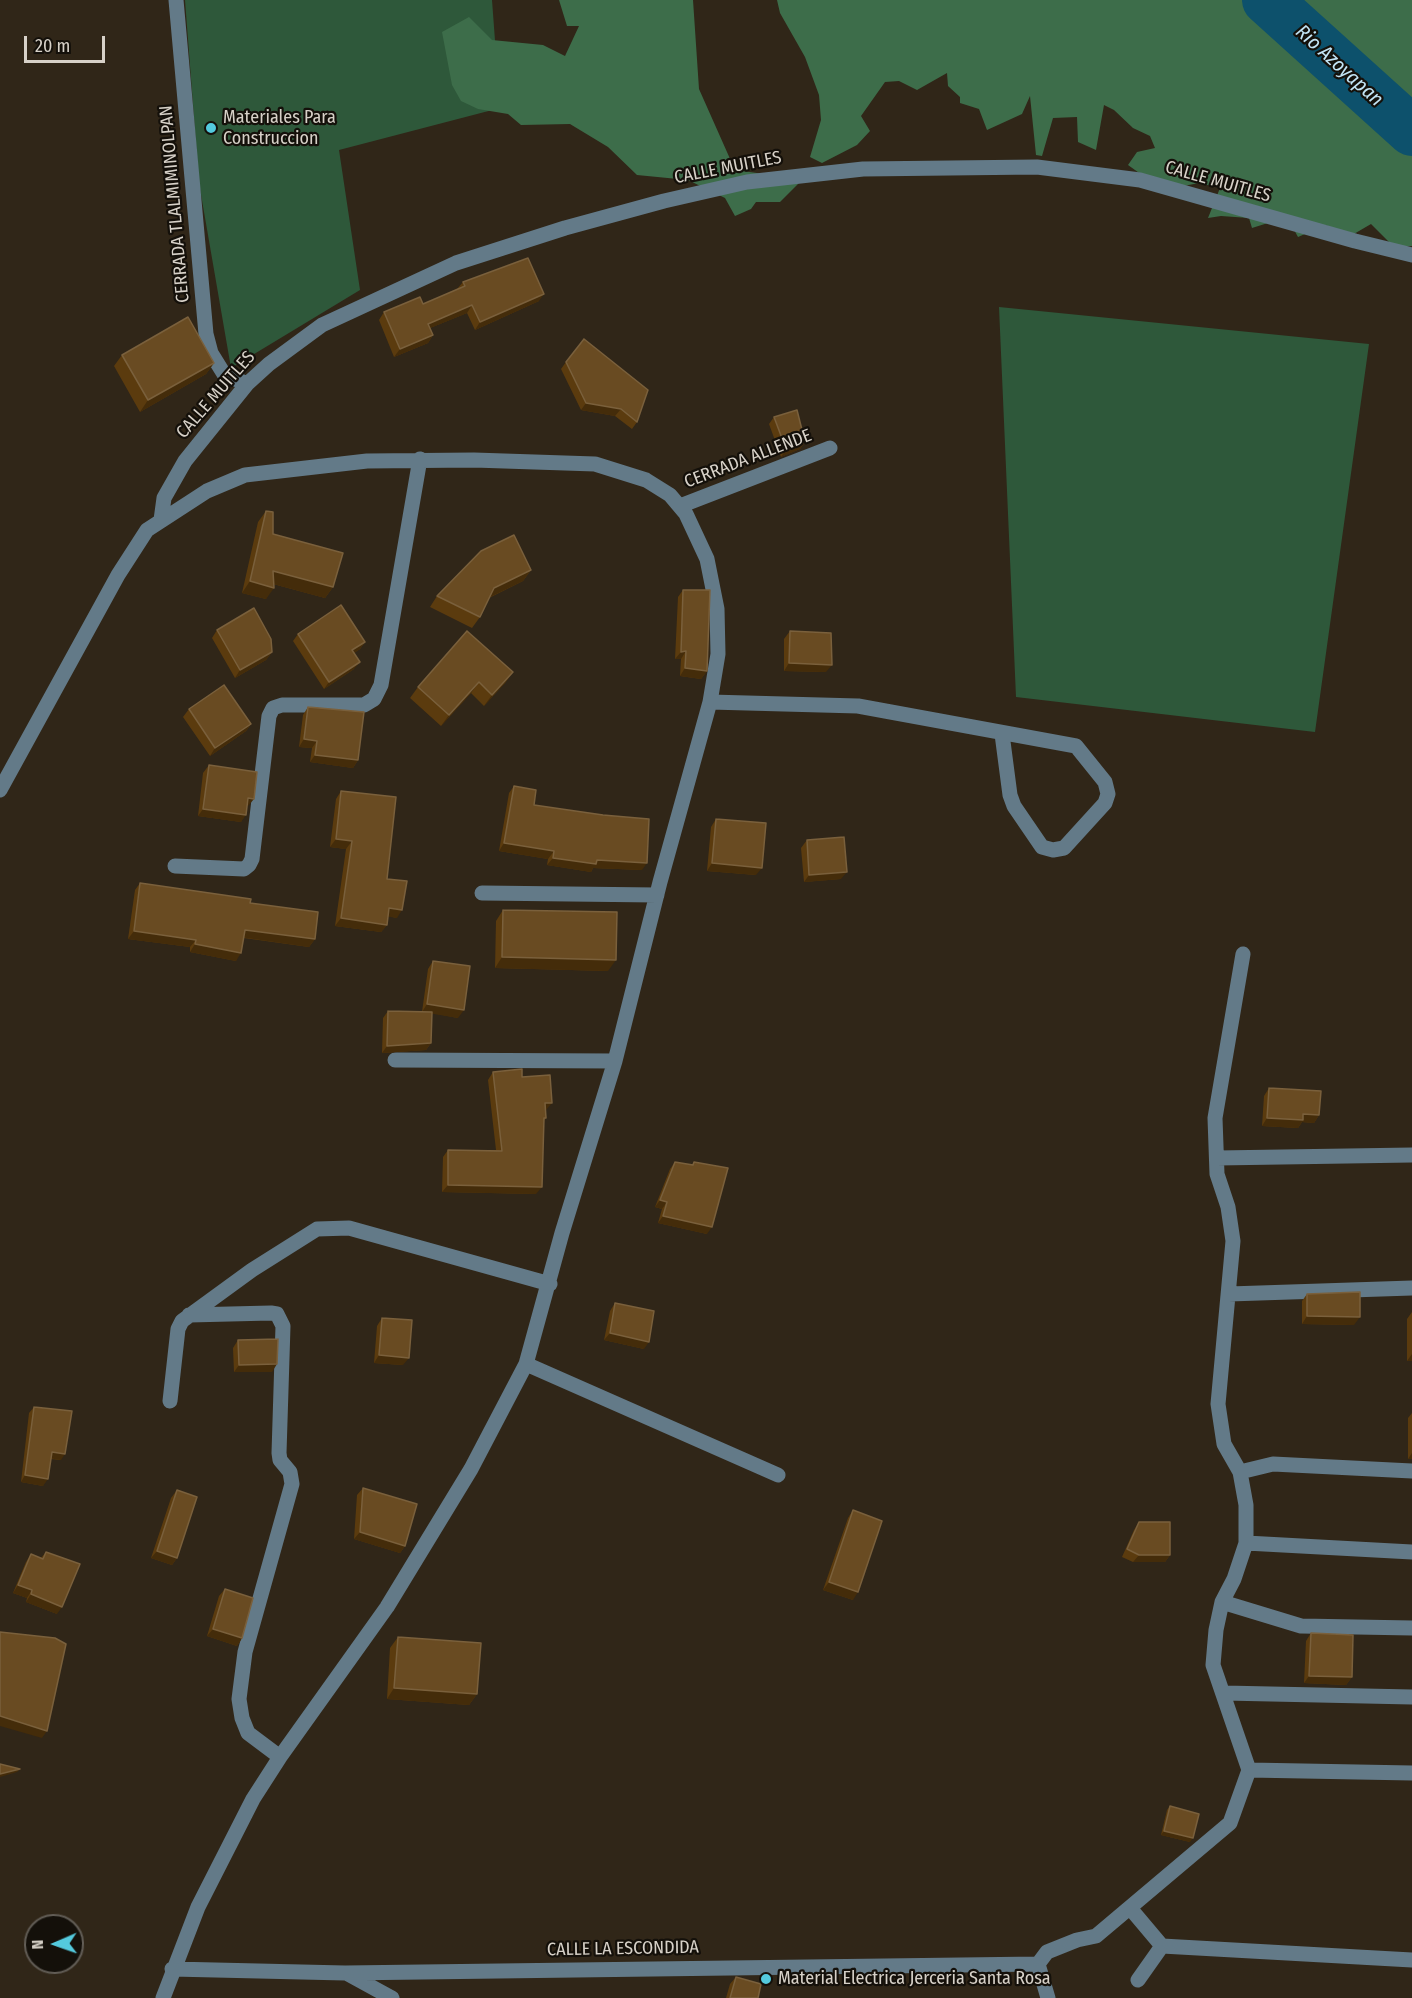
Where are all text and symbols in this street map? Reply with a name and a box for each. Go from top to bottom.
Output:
water label: Rio Azoyapan [1290,20,1388,112]
scale bar [27,24,108,62]
text: 20 m [35,35,70,57]
street label: CERRADA TLALMIMINOLPAN [156,104,194,304]
place label: Materiales Para Construccion [223,107,336,150]
marker: Materiales Para Construccion [204,121,218,135]
street label: CALLE MUITLES [673,147,783,189]
street label: CALLE MUITLES [1163,157,1273,207]
street label: CALLE MUITLES [172,347,260,443]
street label: CERRADA ALLENDE [681,425,815,493]
north arrow [24,1914,84,1974]
street label: CALLE LA ESCONDIDA [547,1937,699,1961]
text: N [28,1939,47,1950]
place label: Material Electrica Jerceria Santa Rosa [778,1968,1051,1990]
marker: Material Electrica Jerceria Santa Rosa [759,1972,773,1986]

